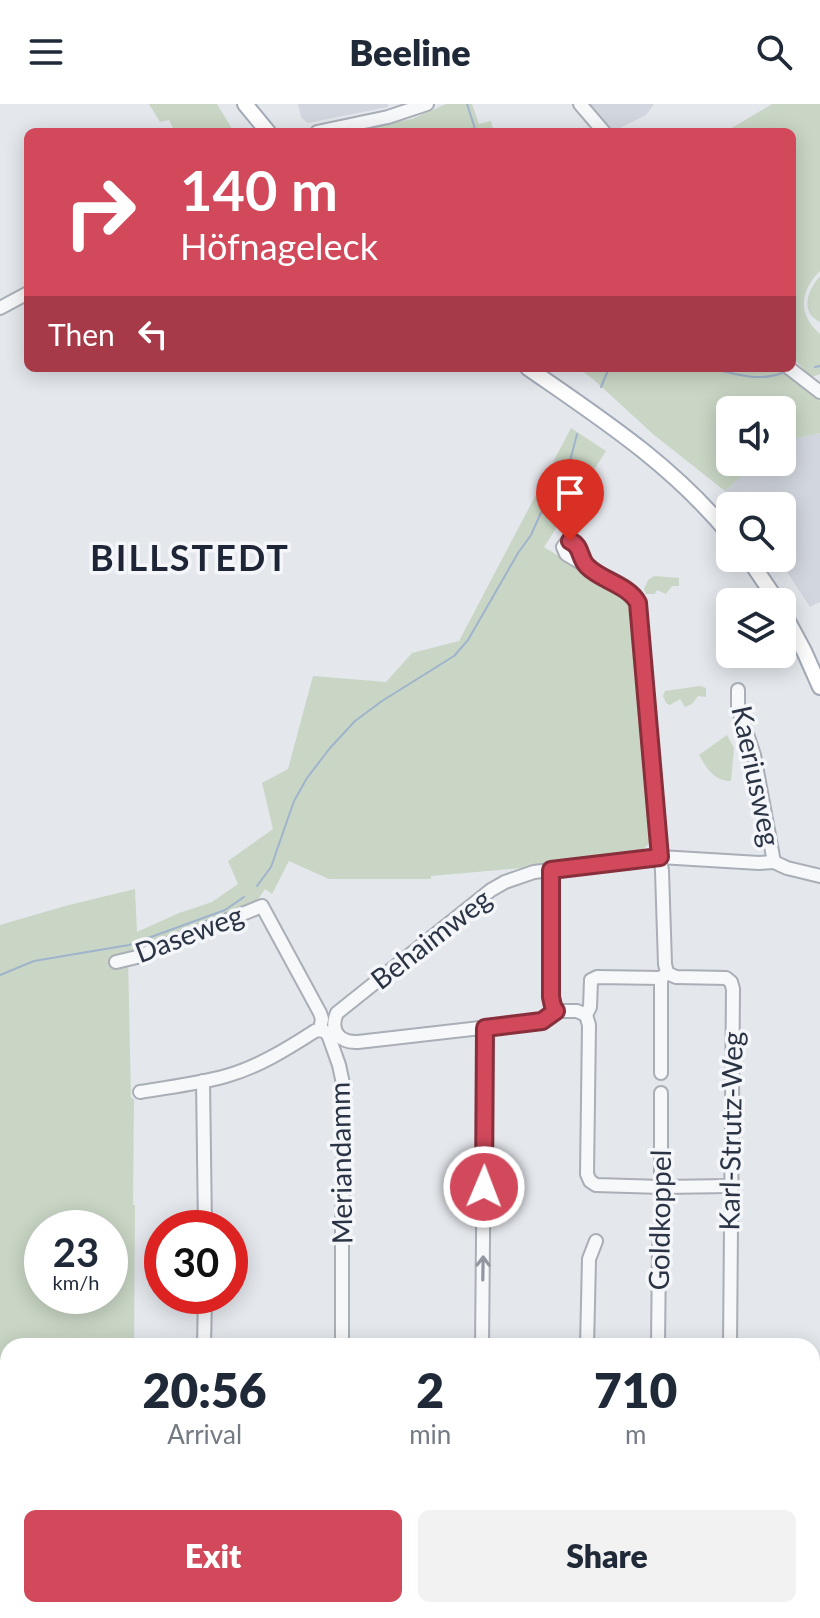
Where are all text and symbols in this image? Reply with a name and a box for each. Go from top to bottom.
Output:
icon: menu [24,30,68,74]
text: Beeline [349,30,471,74]
icon: search [752,30,796,74]
text: 140 m [180,156,338,223]
icon: right [48,160,152,264]
text: Höfnageleck [180,224,378,268]
icon: left [131,312,175,356]
text: Then [48,316,115,352]
map controls [716,396,796,668]
button: sound [716,396,796,476]
pin [536,459,604,541]
icon: arrive [548,471,592,515]
button: search [716,492,796,572]
district label: BILLSTEDT [90,535,290,579]
button: layers [716,588,796,668]
street label: Kaeriusweg [725,702,788,849]
street label: Behaimweg [364,881,497,996]
street label: Daseweg [130,897,247,969]
street label: Karl-Strutz-Weg [711,1031,749,1231]
street label: Meriandamm [322,1081,358,1245]
position arrow [442,1145,526,1229]
street label: Goldkoppel [641,1149,677,1291]
speed limit sign: 30 [144,1210,248,1314]
text: 23 [53,1228,99,1276]
one-way arrow [475,1255,491,1282]
text: km/h [53,1270,99,1294]
text: 20:56 [143,1361,267,1418]
text: 2 [416,1361,444,1418]
text: 710 [594,1361,677,1418]
text: Arrival [167,1418,242,1450]
text: min [409,1418,451,1450]
text: m [625,1418,646,1450]
button: Exit [24,1510,402,1602]
button: Share [418,1510,796,1602]

